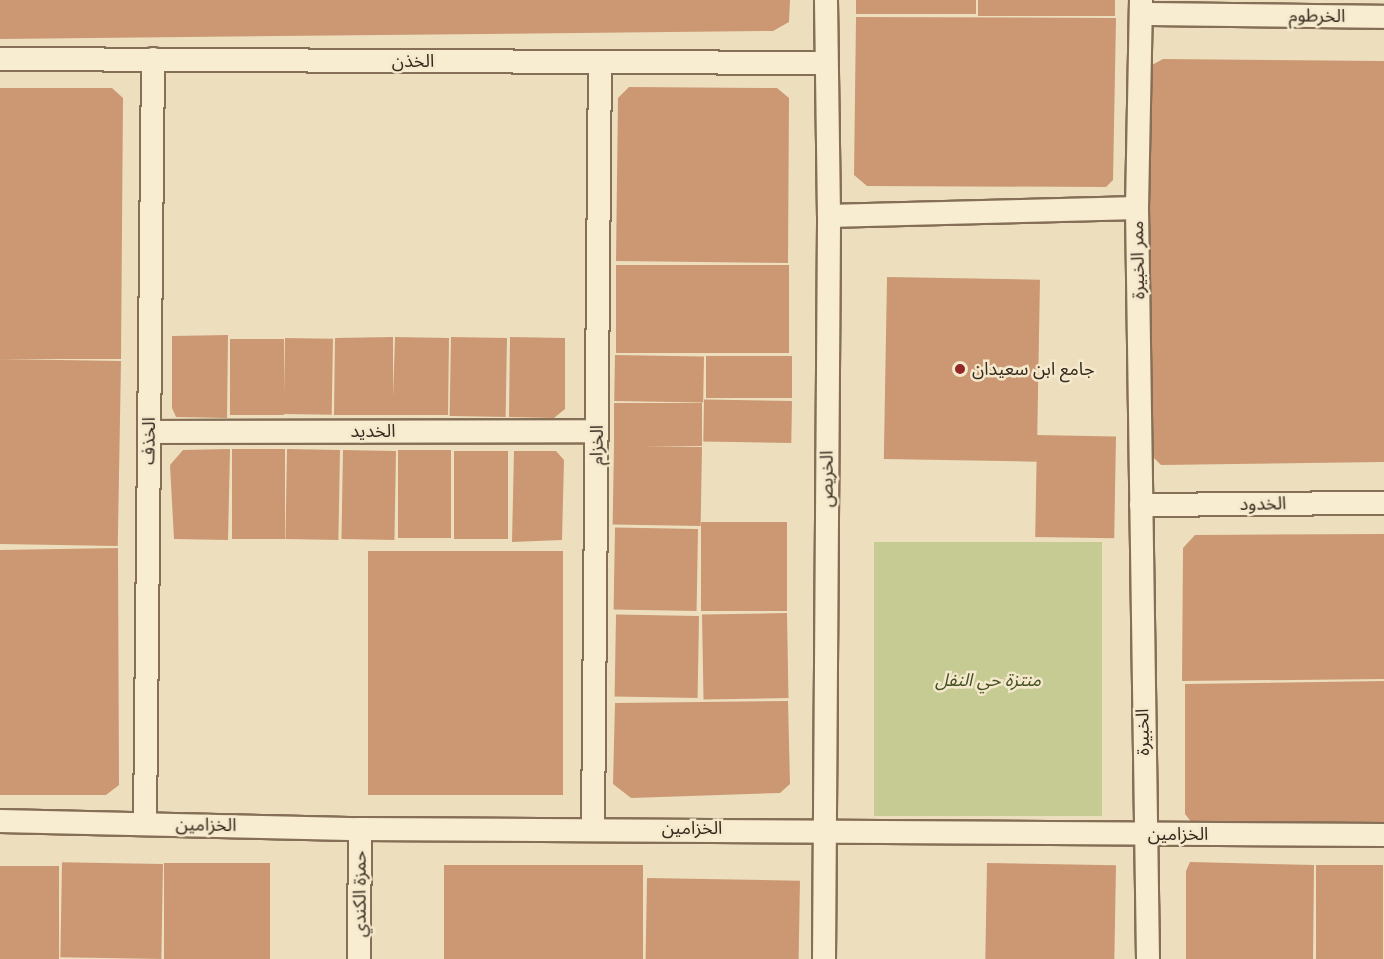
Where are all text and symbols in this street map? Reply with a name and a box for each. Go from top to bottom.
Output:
street label: الخرطوم [1289,5,1345,27]
street label: الخذن [392,50,434,72]
street label: ممر الخبيرة [1127,221,1149,299]
place label: جامع ابن سعيدان [972,358,1095,380]
marker: جامع ابن سعيدان [953,362,967,376]
street label: الخذف [138,417,160,465]
street label: الخديد [351,420,395,442]
street label: الخزام [586,425,608,465]
street label: الخريص [816,451,838,507]
street label: الخدود [1239,493,1287,515]
park label: منتزة حي النفل [935,669,1041,691]
street label: الخبيرة [1132,708,1154,756]
street label: الخزامين [175,814,237,836]
street label: الخزامين [662,817,722,839]
street label: الخزامين [1148,823,1208,845]
street label: حمزة الكندي [349,851,371,937]

